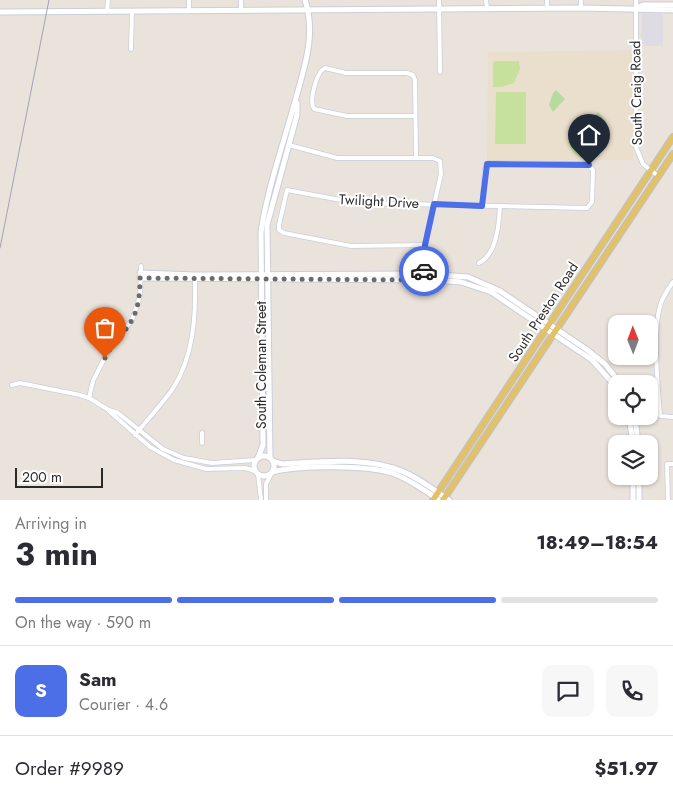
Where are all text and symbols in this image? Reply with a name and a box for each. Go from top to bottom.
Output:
street label: South Craig Road [625,40,647,146]
pin [568,114,610,165]
icon: home [575,121,603,149]
street label: Twilight Drive [338,189,420,213]
courier [399,246,449,296]
icon: car [410,257,438,285]
street label: South Preston Road [503,258,583,366]
street label: South Coleman Street [251,300,271,429]
pin [84,307,126,358]
icon: bag [91,314,119,342]
north arrow [608,315,658,365]
map controls [608,315,658,485]
button: locate [608,375,658,425]
button: layers [608,435,658,485]
scale bar [15,465,102,488]
text: 200 m [22,467,62,487]
text: Arriving in [15,512,87,535]
text: 18:49–18:54 [536,529,658,556]
text: 3 min [15,531,98,577]
text: On the way · 590 m [15,611,151,634]
button: chat [542,665,594,717]
button: phone [606,665,658,717]
text: Sam [79,666,117,693]
text: S [35,677,47,704]
text: Courier · 4.6 [79,693,168,716]
text: Order #9989 [15,755,124,782]
text: $51.97 [595,755,658,782]

